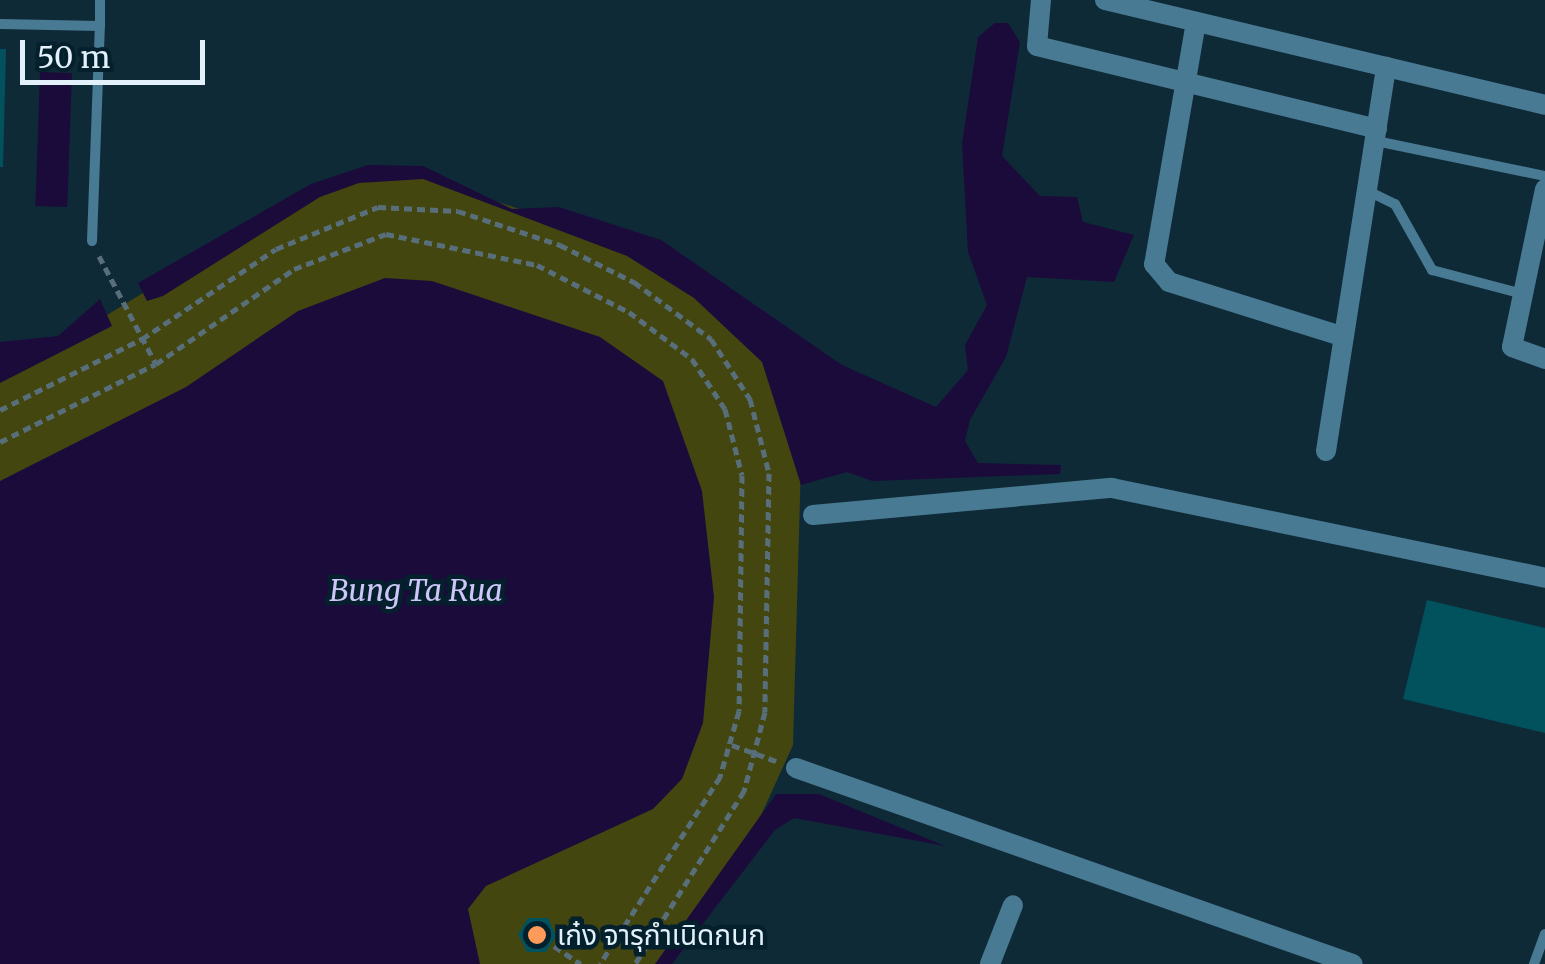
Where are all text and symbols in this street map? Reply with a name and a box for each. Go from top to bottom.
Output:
scale bar [25,20,210,82]
text: 50 m [37,38,110,76]
water label: Bung Ta Rua [329,572,503,608]
place label: เก๋ง จารุกำเนิดกนก [557,918,765,952]
marker: เก๋ง จารุกำเนิดกนก [526,924,548,946]

